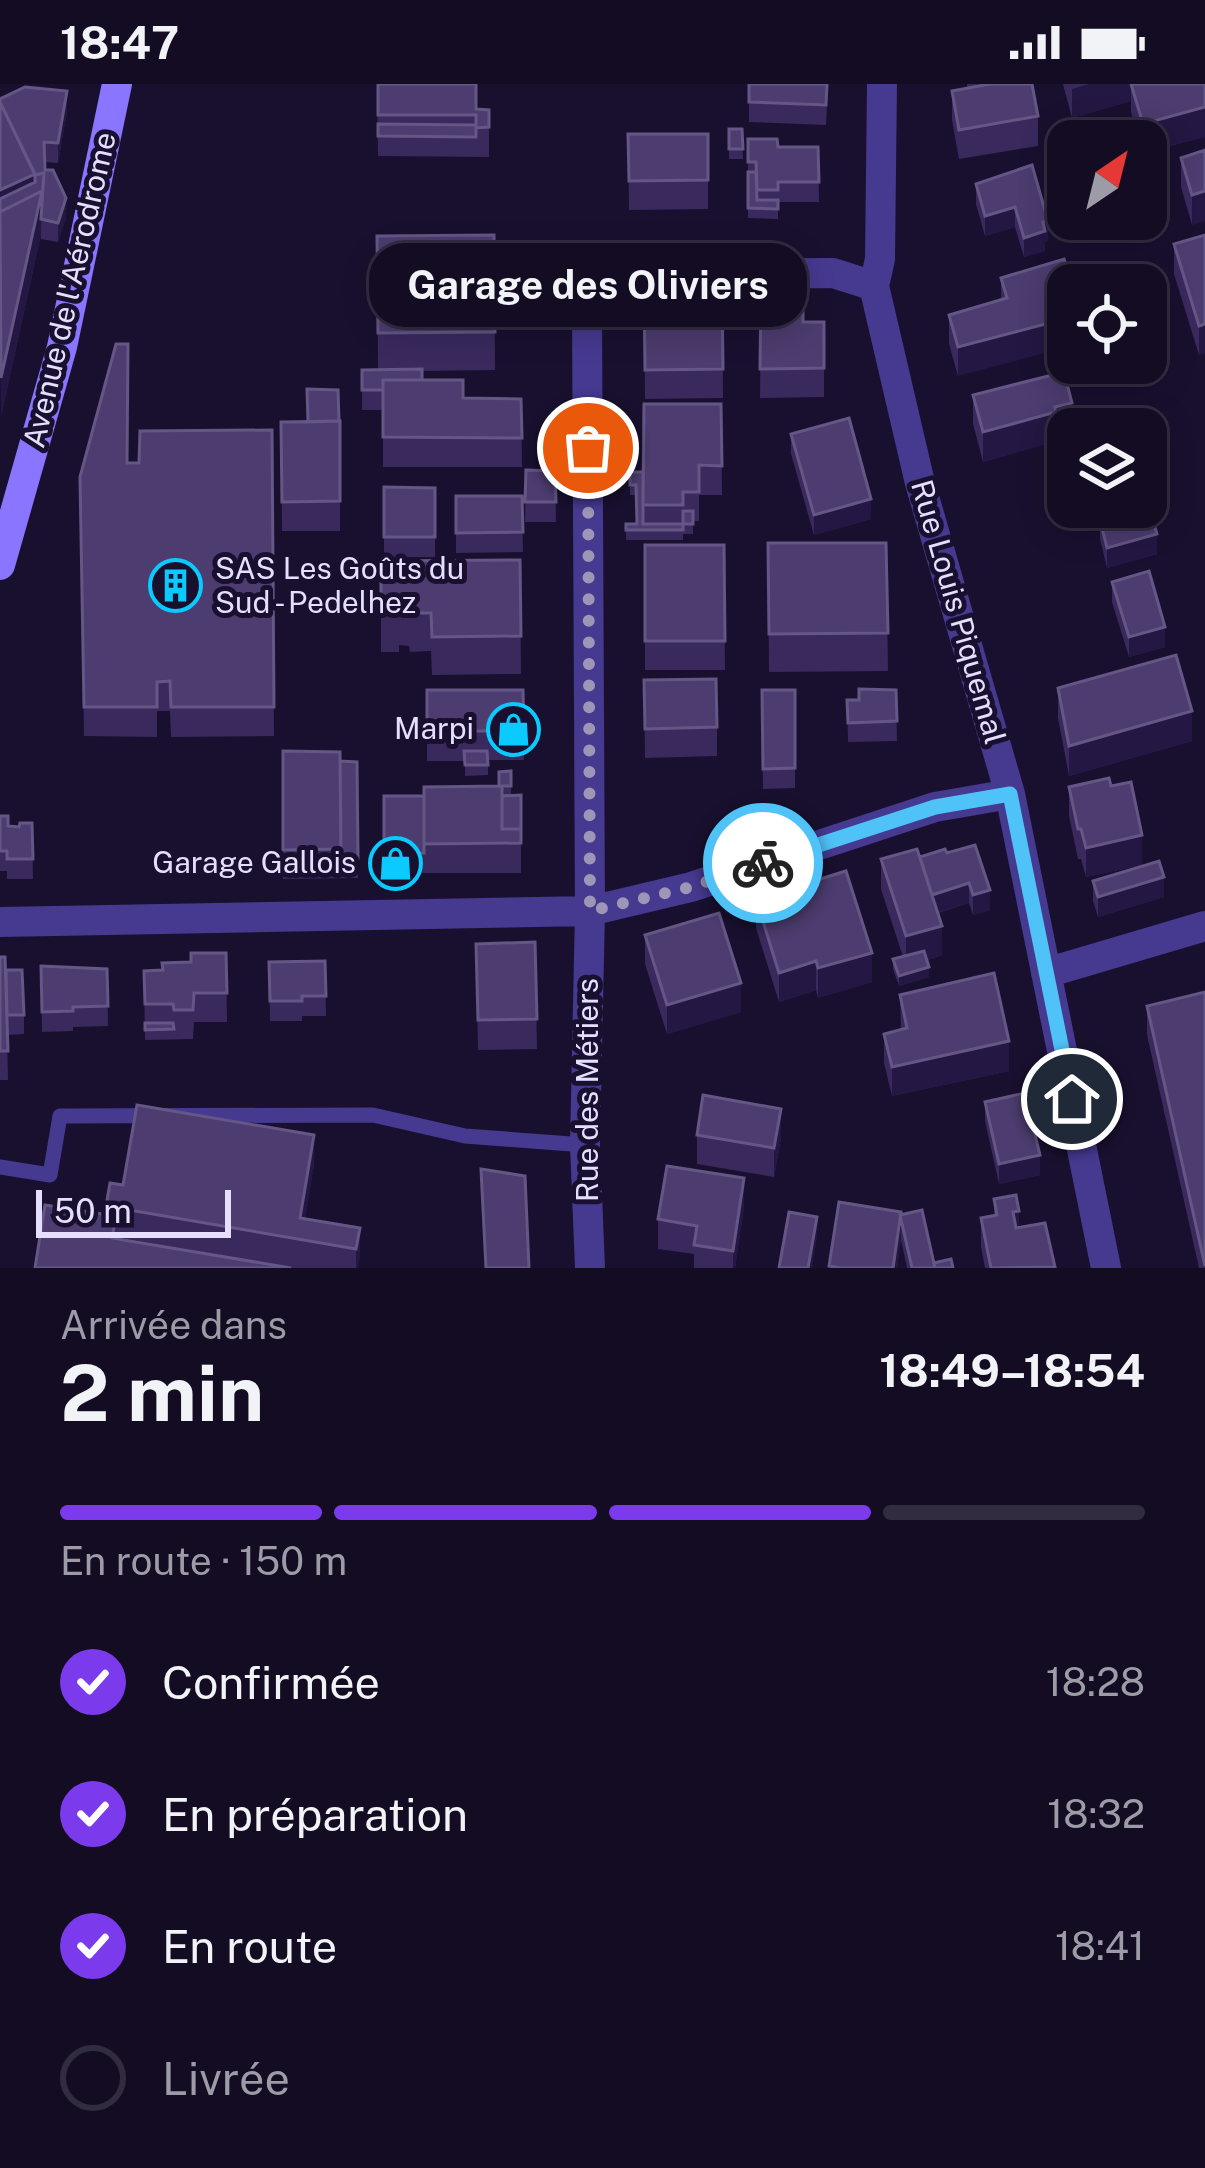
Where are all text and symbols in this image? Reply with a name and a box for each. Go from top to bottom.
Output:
text: 18:47 [60,16,179,69]
north arrow [1047,120,1167,240]
map controls [1047,120,1167,528]
street label: Avenue de l'Aérodrome [15,128,123,451]
callout: Garage des Oliviers [369,244,807,328]
text: Garage des Oliviers [407,262,769,308]
button: locate [1047,264,1167,384]
pin [537,397,639,499]
button: layers [1047,408,1167,528]
icon: bag [555,415,621,481]
street label: Rue Louis Piquemal [904,476,1014,748]
place label: SAS Les Goûts du Sud - Pedelhez [215,550,464,620]
building icon: SAS Les Goûts du Sud - Pedelhez [148,558,204,614]
shop icon: Marpi [485,701,541,757]
place label: Marpi [394,710,474,746]
courier [703,803,823,923]
icon: bike [730,830,796,896]
shop icon: Garage Gallois [367,835,423,891]
place label: Garage Gallois [152,844,356,880]
street label: Rue des Métiers [569,978,605,1202]
pin [1021,1048,1123,1150]
icon: home [1039,1066,1105,1132]
scale bar [36,1184,231,1237]
text: 50 m [54,1192,132,1230]
text: Arrivée dans [60,1302,287,1348]
text: 18:49–18:54 [879,1344,1145,1397]
text: 2 min [60,1347,264,1439]
text: En route · 150 m [60,1538,347,1584]
icon: check [60,1649,126,1715]
text: Confirmée [162,1656,380,1709]
text: 18:28 [1046,1659,1145,1705]
icon: check [60,1781,126,1847]
text: En préparation [162,1788,468,1841]
text: 18:32 [1047,1791,1145,1837]
icon: check [60,1913,126,1979]
text: En route [162,1920,337,1973]
text: 18:41 [1055,1923,1145,1969]
text: Livrée [162,2052,290,2105]

